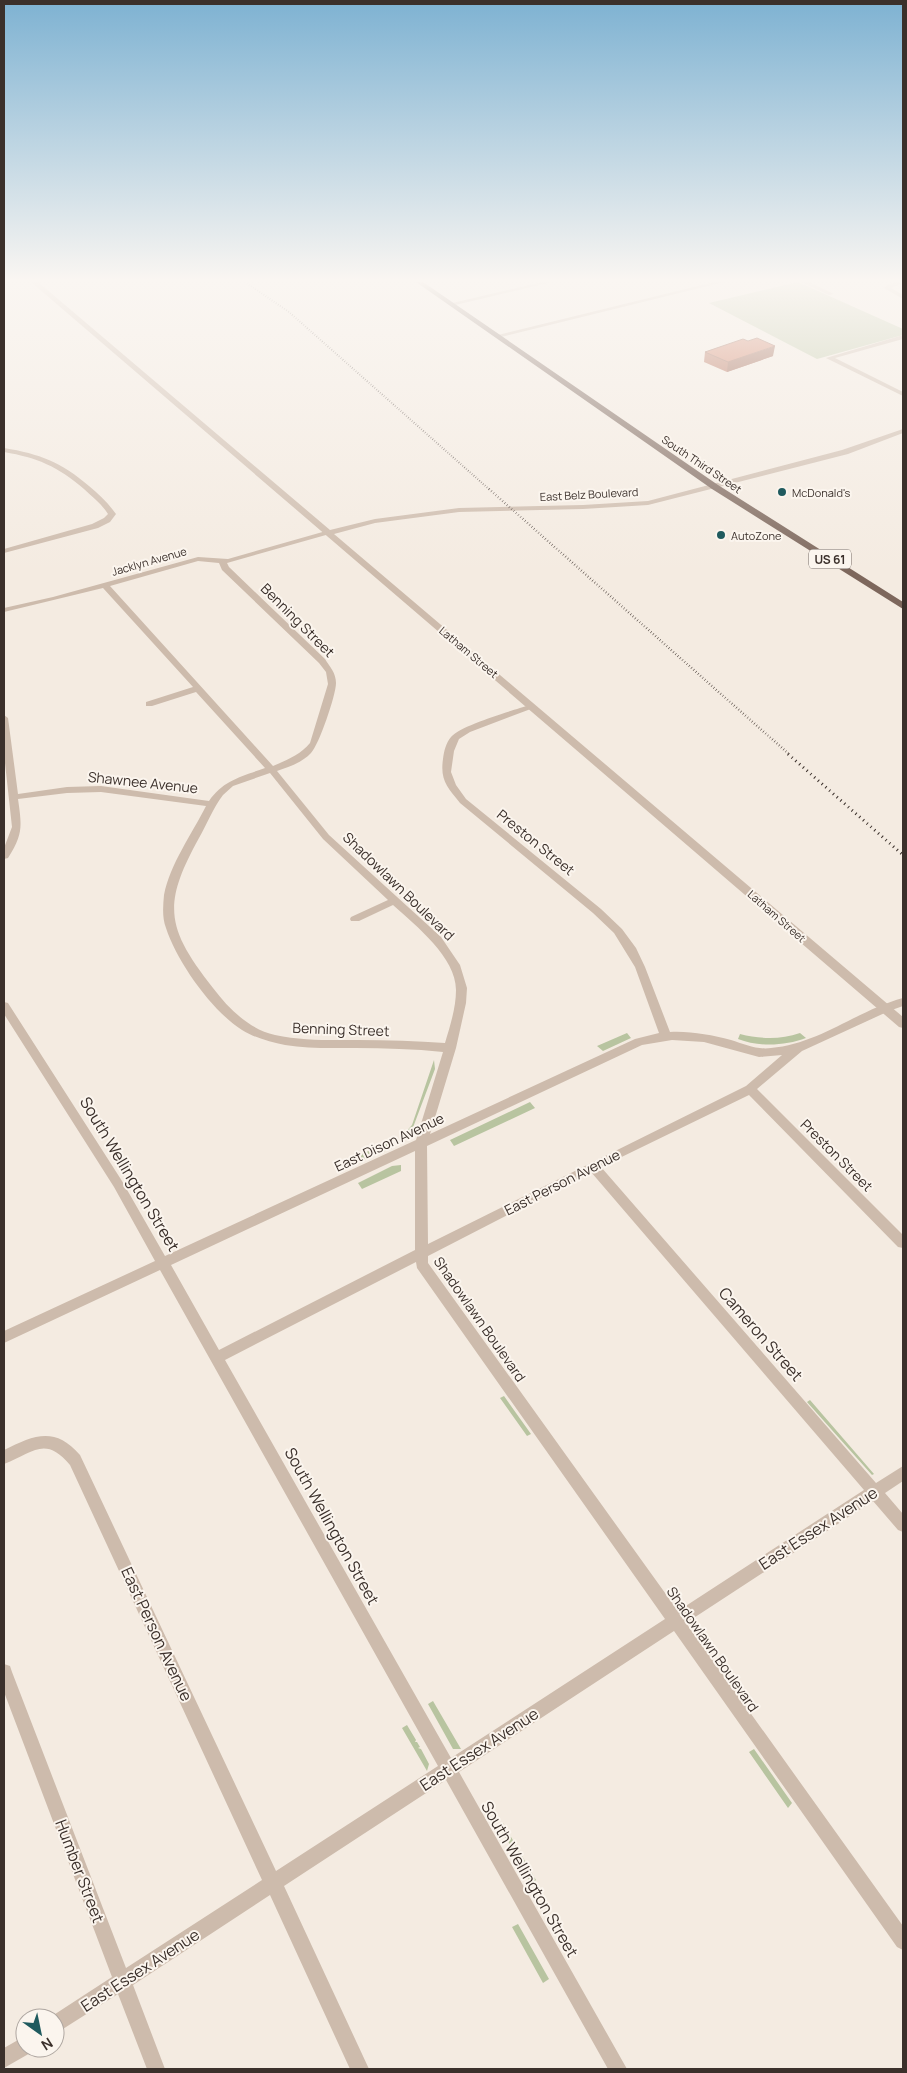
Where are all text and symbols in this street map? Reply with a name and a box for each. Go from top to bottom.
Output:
street label: South Third Street [659,432,745,496]
street label: East Belz Boulevard [539,484,639,504]
place label: McDonald's [792,485,850,500]
marker: McDonald's [776,486,788,498]
place label: AutoZone [731,528,782,543]
marker: AutoZone [715,529,727,541]
street label: Jacklyn Avenue [110,543,189,579]
road number: US 61 [809,550,851,568]
street label: Benning Street [257,579,339,661]
street label: Latham Street [436,623,502,681]
street label: Shawnee Avenue [87,767,199,797]
street label: Preston Street [493,805,579,879]
street label: Shadowlawn Boulevard [339,828,459,944]
street label: Latham Street [745,887,809,945]
street label: Benning Street [292,1018,390,1040]
street label: South Wellington Street [75,1093,185,1255]
street label: East Dison Avenue [331,1108,447,1176]
street label: Preston Street [797,1115,877,1195]
street label: East Person Avenue [501,1145,623,1219]
street label: Shadowlawn Boulevard [430,1253,530,1385]
street label: Cameron Street [714,1282,808,1386]
street label: South Wellington Street [280,1443,384,1609]
street label: East Essex Avenue [754,1481,882,1575]
street label: East Person Avenue [116,1563,198,1705]
street label: Shadowlawn Boulevard [663,1583,763,1715]
street label: East Essex Avenue [415,1702,543,1796]
street label: South Wellington Street [476,1797,584,1961]
street label: Humber Street [50,1816,110,1926]
street label: East Essex Avenue [76,1923,204,2017]
north arrow [15,2008,65,2058]
text: N [38,2034,57,2055]

